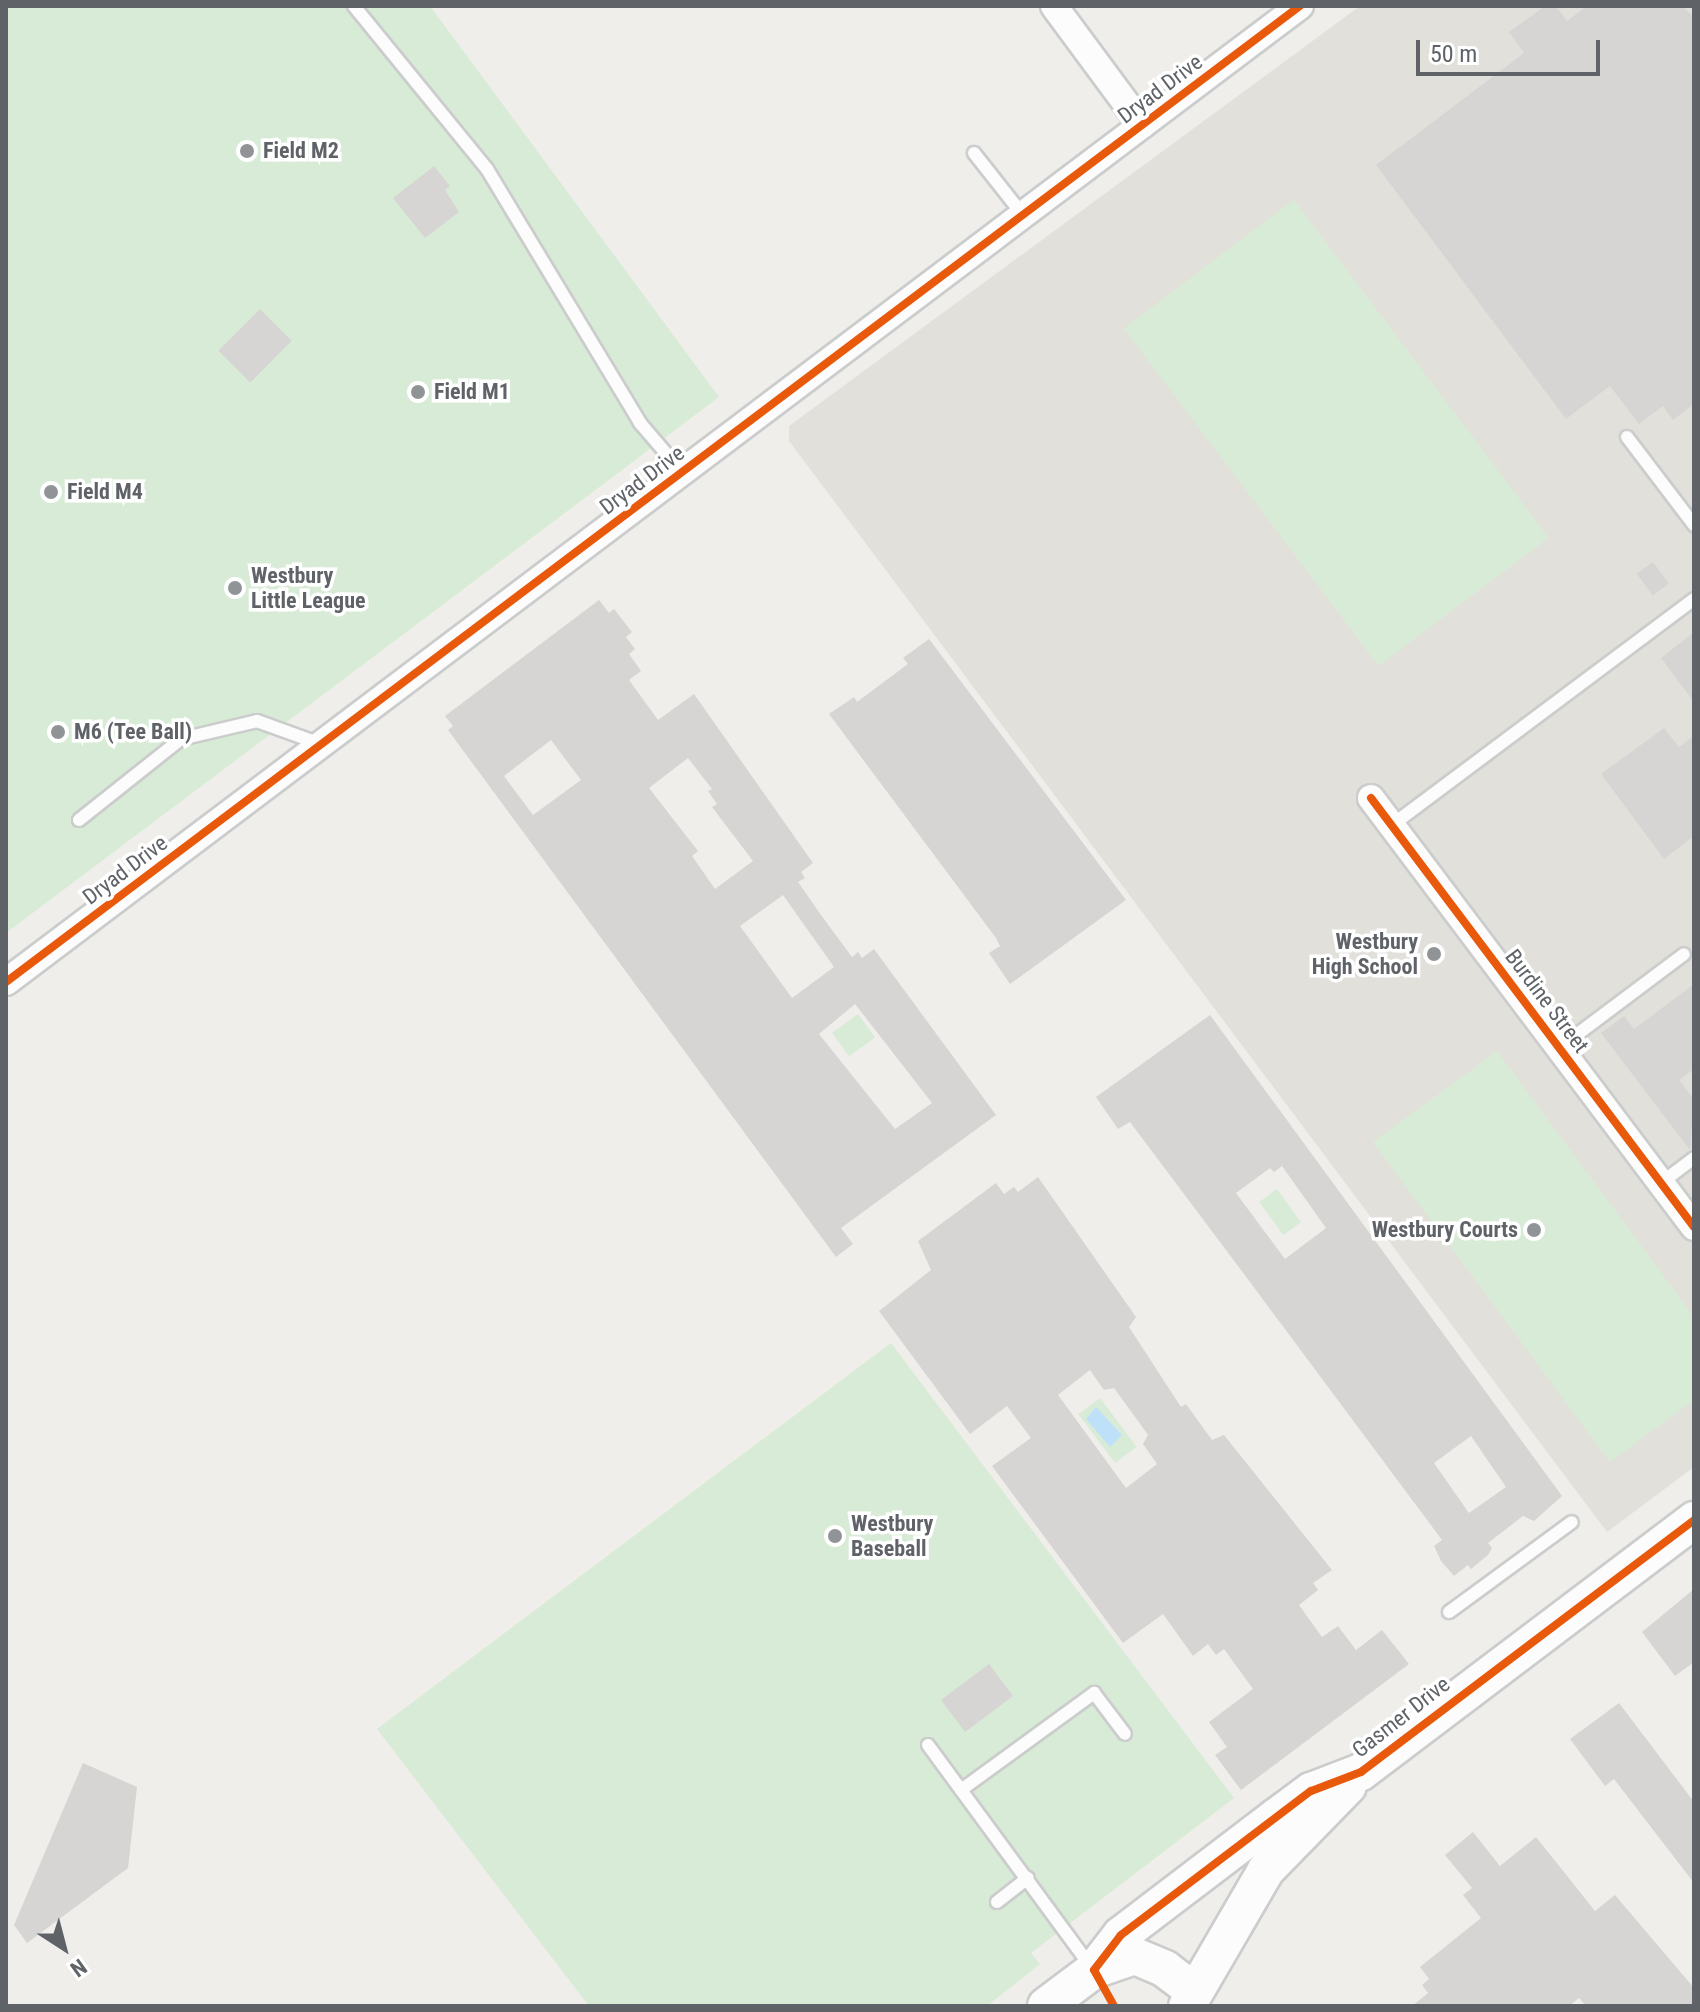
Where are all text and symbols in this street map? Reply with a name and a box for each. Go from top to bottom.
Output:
scale bar [1420,24,1604,74]
text: 50 m [1430,40,1477,68]
street label: Dryad Drive [1113,49,1207,129]
place label: Field M2 [263,138,339,164]
marker: Field M2 [238,142,256,160]
place label: Field M1 [434,379,510,405]
marker: Field M1 [409,383,427,401]
street label: Dryad Drive [595,440,689,520]
place label: Field M4 [67,479,143,505]
marker: Field M4 [42,483,60,501]
place label: Westbury Little League [251,562,366,614]
marker: Westbury Little League [226,579,244,597]
place label: M6 (Tee Ball) [74,719,192,745]
marker: M6 (Tee Ball) [49,723,67,741]
street label: Dryad Drive [78,830,172,910]
place label: Westbury High School [1312,928,1418,980]
street label: Burdine Street [1500,944,1594,1058]
marker: Westbury High School [1425,945,1443,963]
place label: Westbury Courts [1372,1217,1518,1243]
marker: Westbury Courts [1525,1221,1543,1239]
place label: Westbury Baseball [851,1510,933,1562]
marker: Westbury Baseball [826,1527,844,1545]
street label: Gasmer Drive [1347,1671,1455,1763]
north arrow [24,1908,104,1988]
text: N [66,1954,91,1982]

